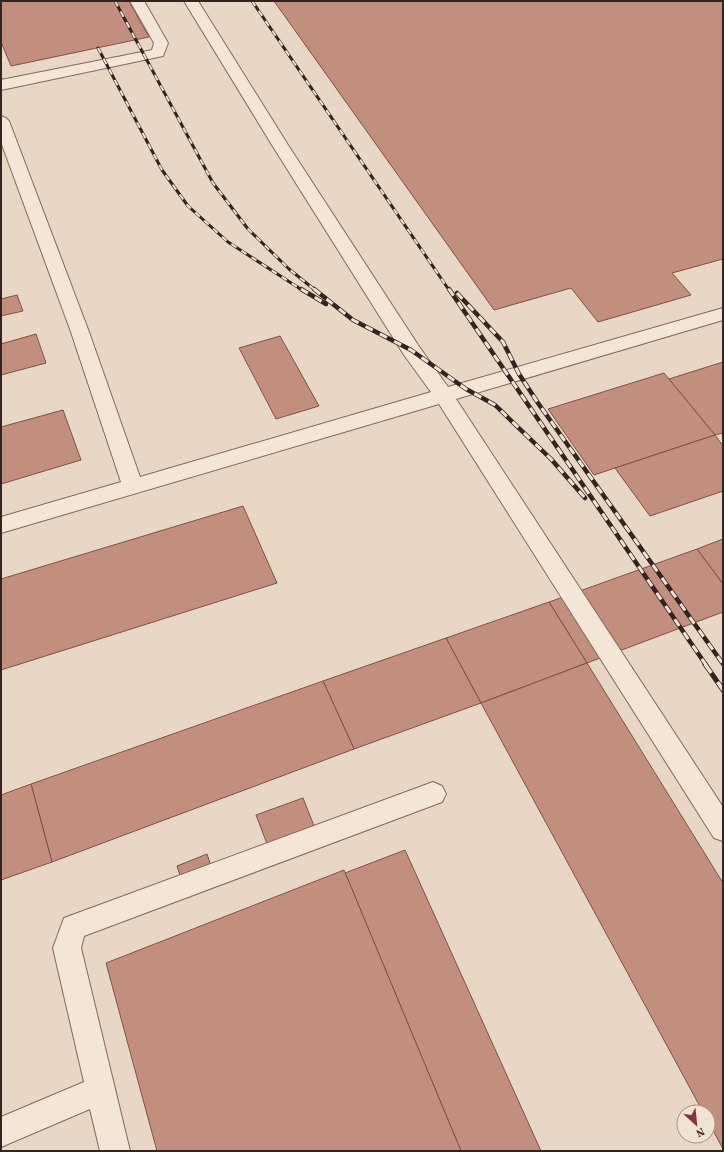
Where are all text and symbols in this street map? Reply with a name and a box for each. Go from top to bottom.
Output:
north arrow [676,1104,716,1144]
text: N [693,1124,707,1141]

